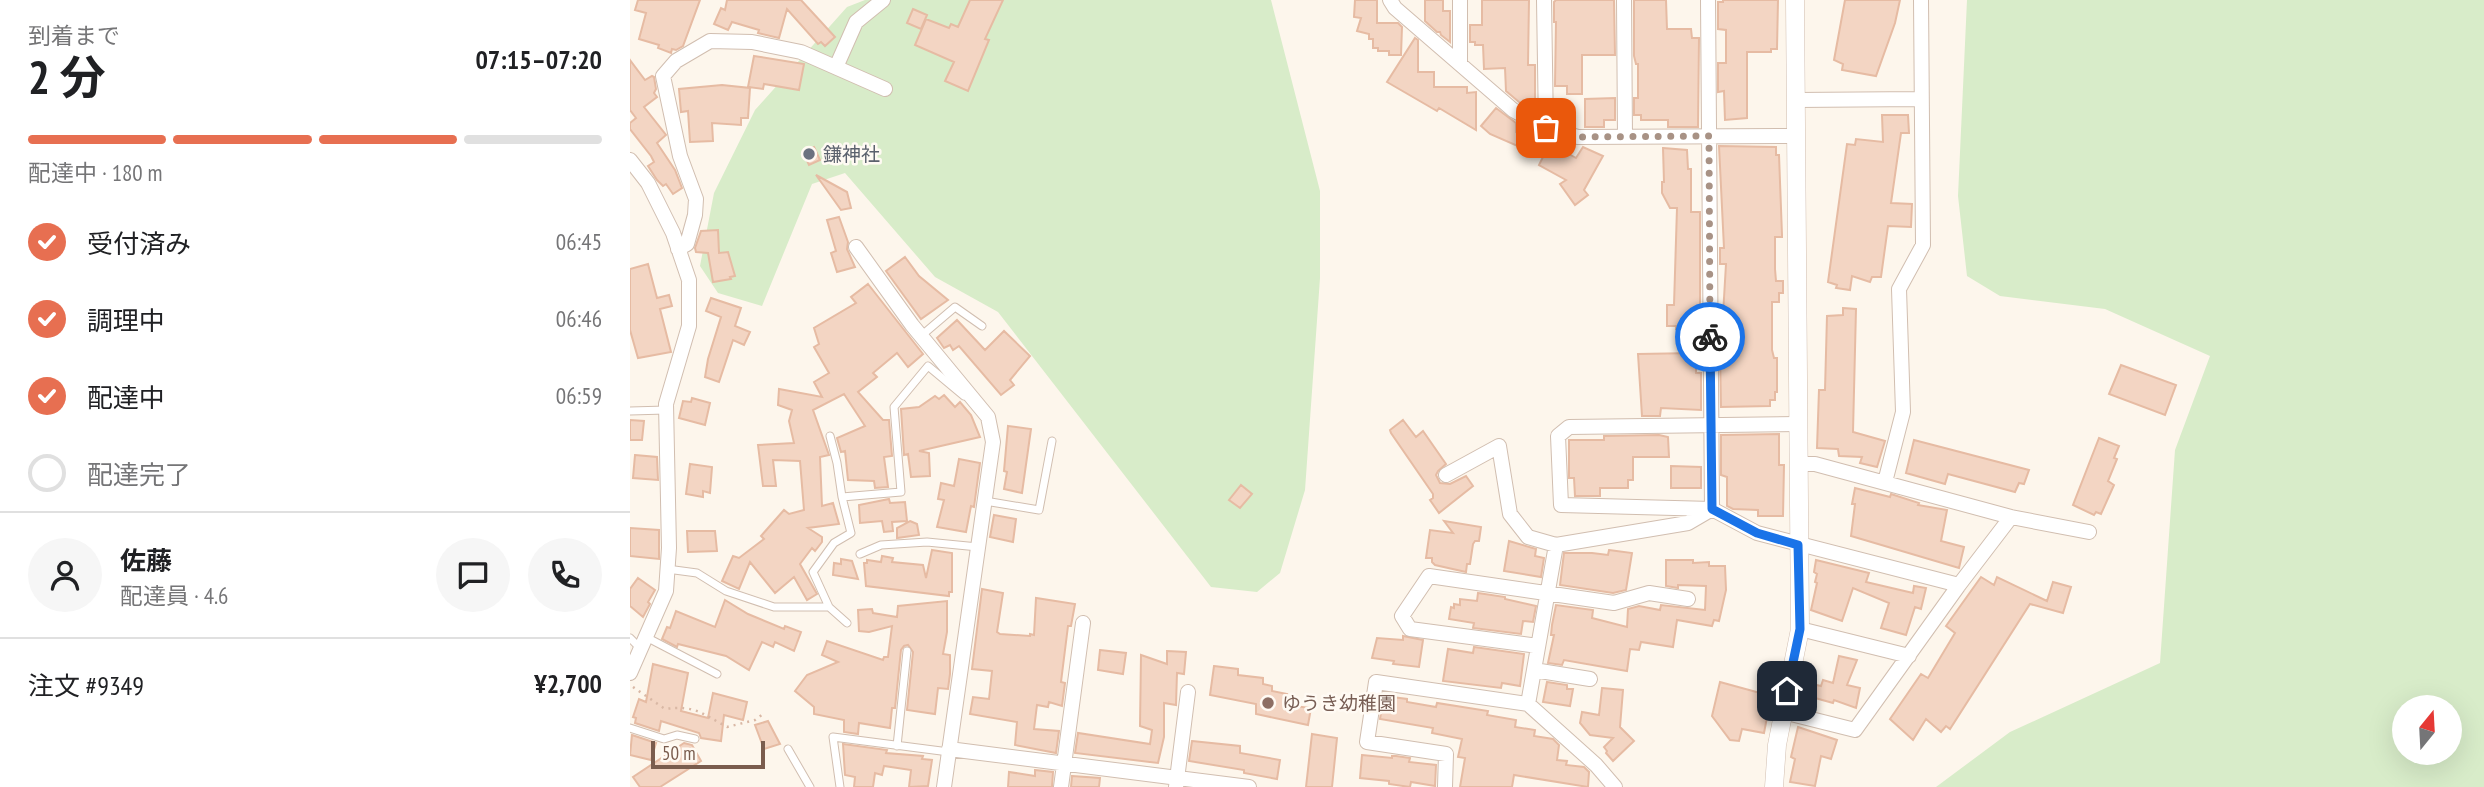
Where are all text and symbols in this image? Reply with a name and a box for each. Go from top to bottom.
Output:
text: 到着まで [28,21,120,50]
text: 07:15–07:20 [475,43,602,76]
text: 2 分 [28,47,105,107]
pin [1516,98,1576,158]
icon: bag [1527,109,1565,147]
place label: 鎌神社 [823,142,880,166]
marker: 鎌神社 [801,146,817,162]
text: 配達中 · 180 m [28,158,163,187]
icon: check [28,223,66,261]
text: 受付済み [87,227,191,260]
text: 06:45 [556,227,602,256]
icon: check [28,300,66,338]
courier [1675,302,1745,372]
text: 調理中 [87,304,165,337]
text: 06:46 [556,304,602,333]
icon: bike [1691,318,1729,356]
icon: check [28,377,66,415]
text: 配達中 [87,381,165,414]
text: 06:59 [556,381,602,410]
text: 配達完了 [87,458,191,491]
button: person [28,538,102,612]
button: chat [436,538,510,612]
button: phone [528,538,602,612]
text: 佐藤 [120,544,172,577]
text: 配達員 · 4.6 [120,581,228,610]
pin [1757,661,1817,721]
text: ¥2,700 [534,667,602,700]
text: 注文 #9349 [28,669,144,702]
icon: home [1768,672,1806,710]
place label: ゆうき幼稚園 [1282,691,1396,715]
marker: ゆうき幼稚園 [1260,695,1276,711]
north arrow [2392,695,2462,765]
map controls [2392,695,2462,765]
scale bar [651,738,765,770]
text: 50 m [662,741,696,765]

